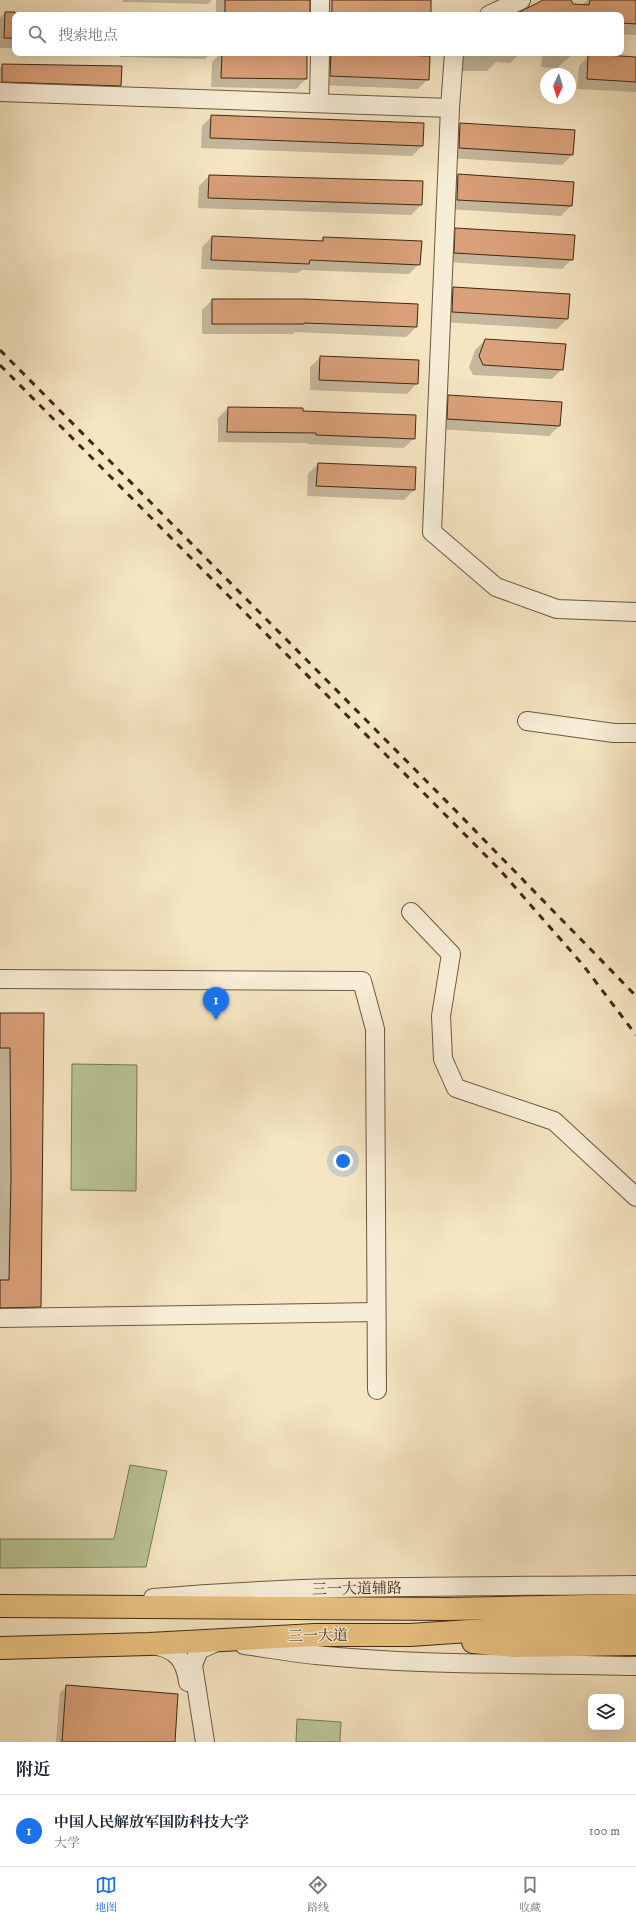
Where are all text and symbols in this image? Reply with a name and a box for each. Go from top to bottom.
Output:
search box [12,12,624,56]
icon: search [26,23,48,45]
text: 搜索地点 [58,26,118,45]
north arrow [540,68,576,104]
pin: 1 [203,987,229,1020]
your location [333,1151,353,1171]
street label: 三一大道辅路 [312,1579,402,1599]
street label: 三一大道 [288,1626,348,1646]
map controls [588,1694,624,1730]
button: layers [588,1694,624,1730]
text: 附近 [16,1759,50,1781]
text: 中国人民解放军国防科技大学 [54,1813,249,1832]
text: 1 [27,1823,31,1839]
text: 100 m [589,1823,620,1839]
text: 大学 [54,1835,80,1851]
tab: 地图 [95,1874,117,1915]
tab: 路线 [307,1874,329,1915]
tab: 收藏 [519,1874,541,1915]

